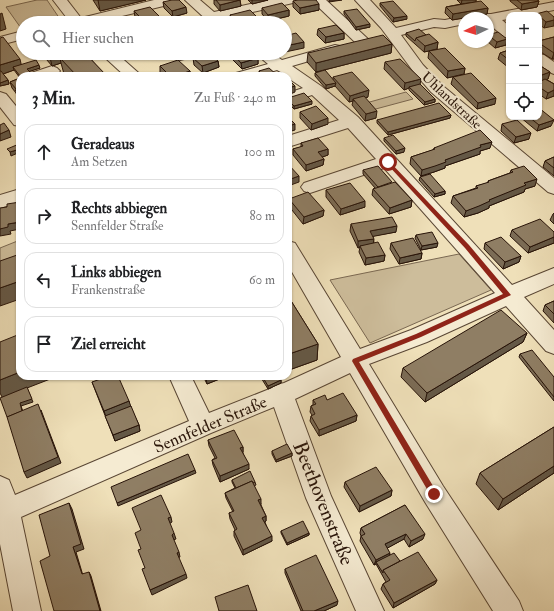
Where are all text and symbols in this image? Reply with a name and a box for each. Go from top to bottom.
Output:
north arrow [458,12,494,48]
map controls [506,12,542,120]
button: + [506,12,542,48]
search box [16,16,292,60]
icon: search [30,27,52,49]
text: Hier suchen [62,29,134,48]
button: − [506,48,542,84]
street label: Uhlandstraße [418,68,485,133]
button: locate [506,84,542,120]
text: 3 Min. [32,88,75,109]
text: Zu Fuß · 240 m [194,90,276,106]
text: Geradeaus [71,135,134,154]
icon: ahead [33,141,55,163]
text: 100 m [244,144,275,160]
route start [379,153,397,171]
text: Am Setzen [71,154,127,170]
text: Rechts abbiegen [71,199,167,218]
icon: right [33,205,55,227]
text: 80 m [249,208,275,224]
text: Sennfelder Straße [71,218,163,234]
text: Links abbiegen [71,263,161,282]
icon: left [33,269,55,291]
text: 60 m [249,272,275,288]
text: Frankenstraße [71,282,145,298]
icon: arrive [33,333,55,355]
text: Ziel erreicht [71,335,146,354]
street label: Sennfelder Straße [150,391,270,458]
street label: Beethovenstraße [287,438,360,569]
route end [425,485,443,503]

